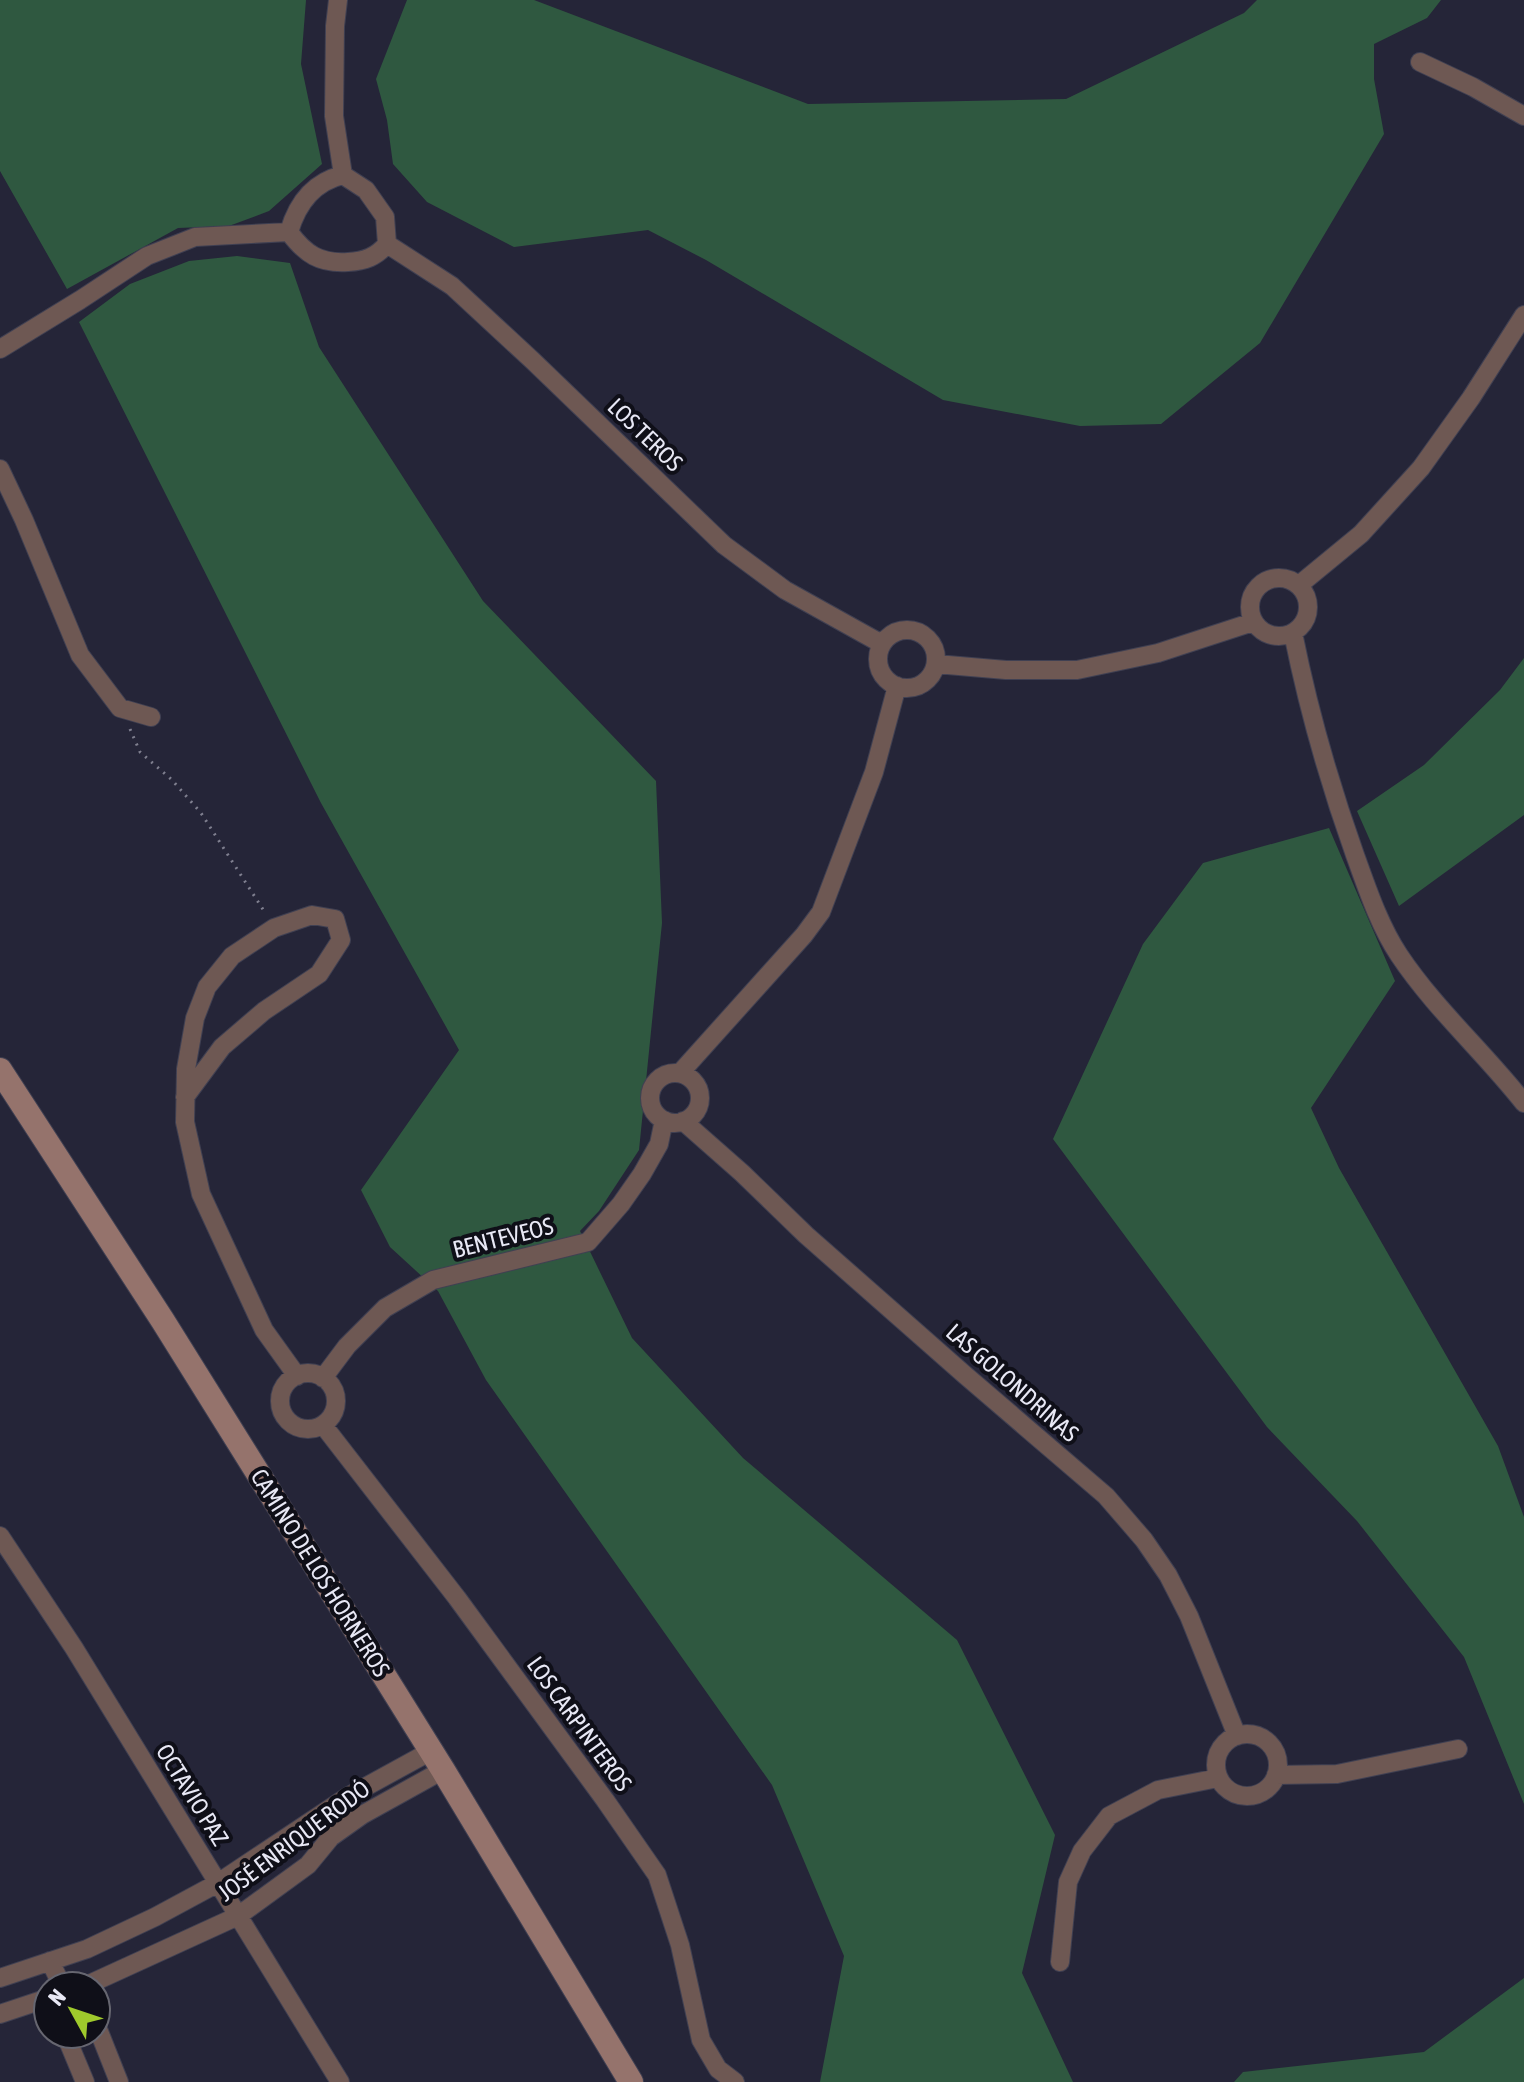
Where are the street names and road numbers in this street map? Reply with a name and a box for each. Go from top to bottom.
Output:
street label: LOS TEROS [603,393,688,477]
street label: BENTEVEOS [450,1212,556,1263]
street label: LAS GOLONDRINAS [941,1318,1084,1447]
street label: CAMINO DE LOS HORNEROS [245,1464,395,1681]
street label: LOS CARPINTEROS [522,1651,637,1796]
street label: OCTAVIO PAZ [151,1739,234,1850]
street label: JOSÉ ENRIQUE RODÓ [213,1775,375,1906]

